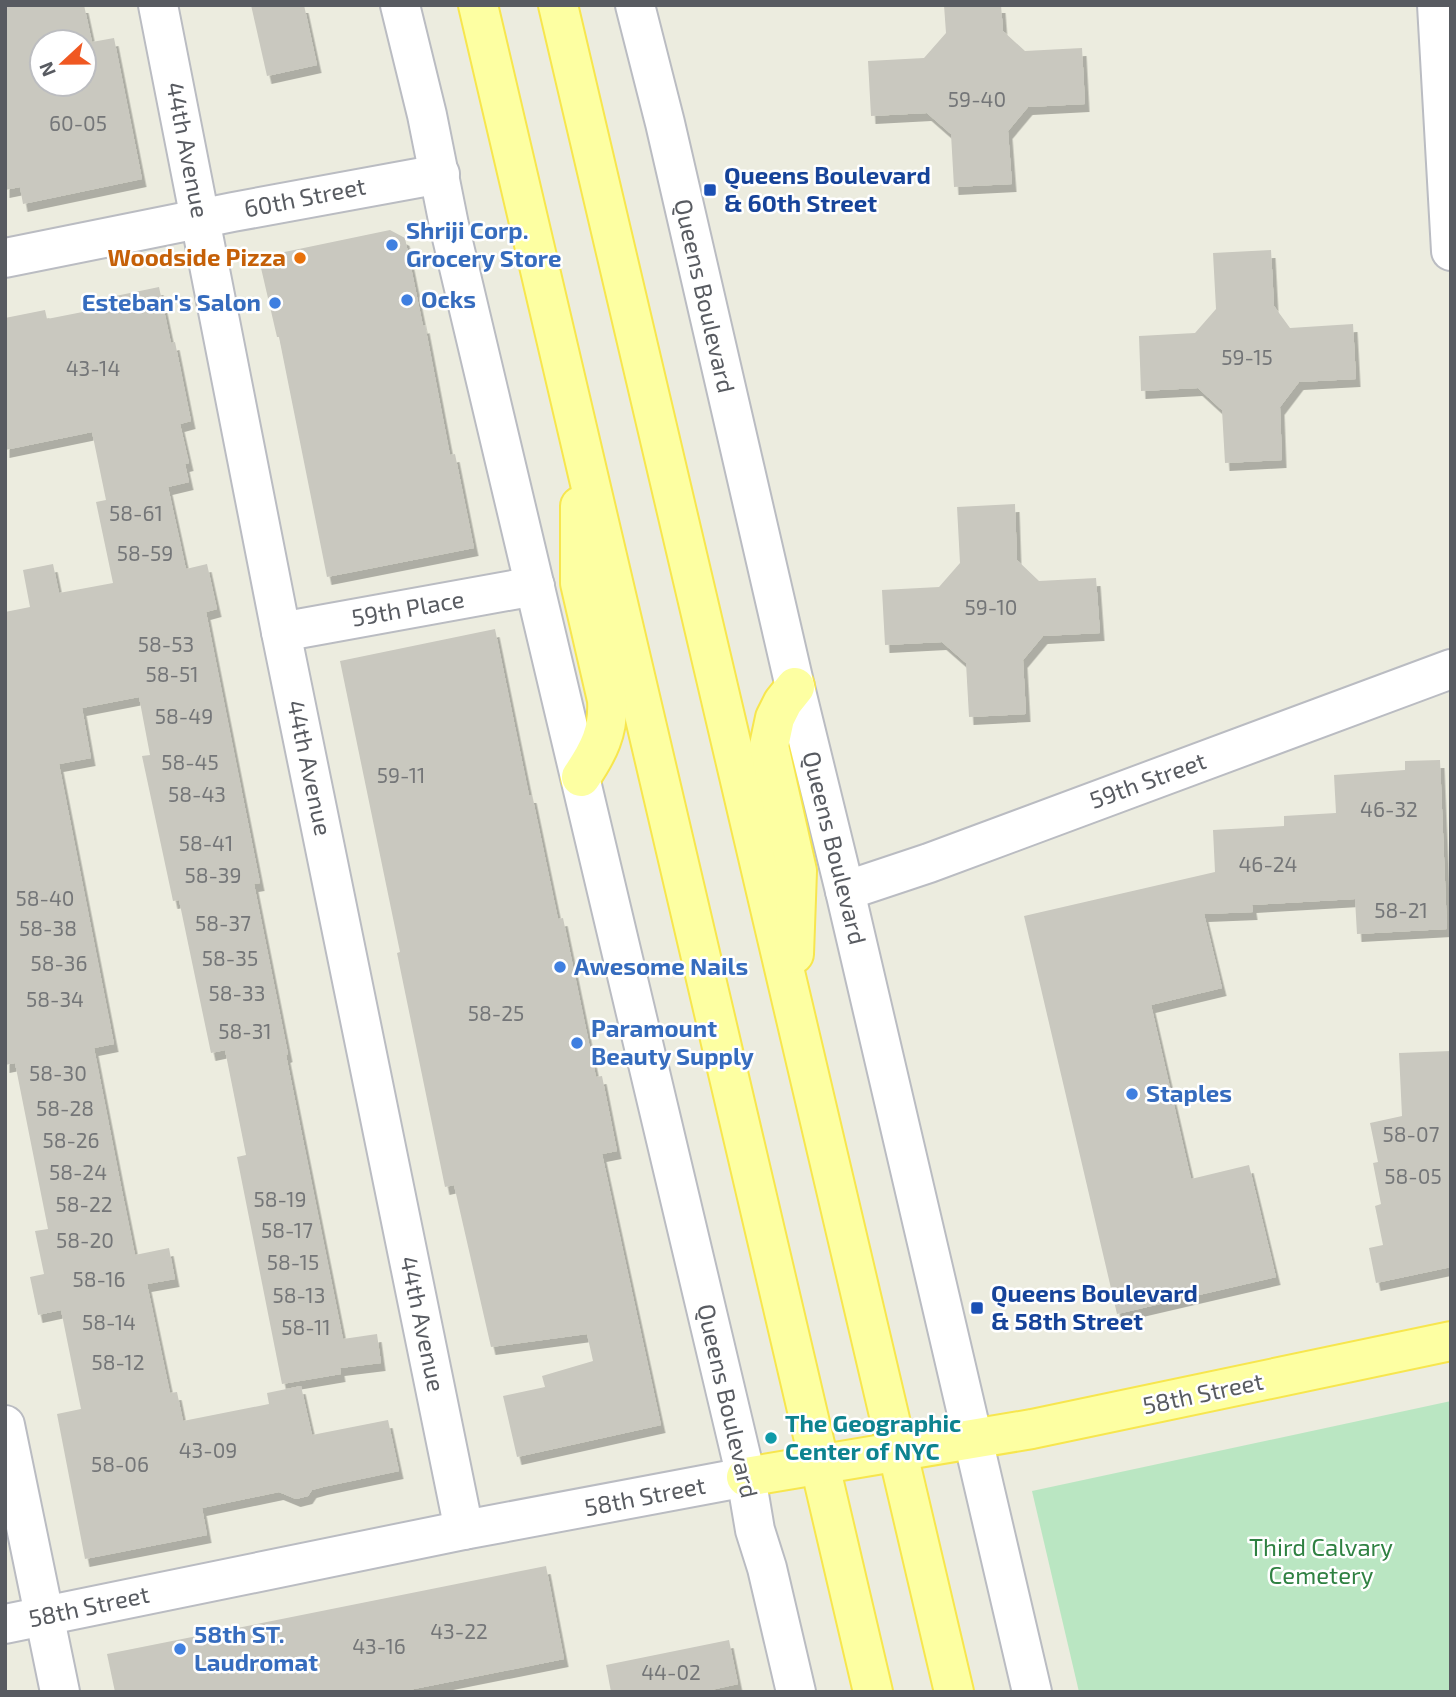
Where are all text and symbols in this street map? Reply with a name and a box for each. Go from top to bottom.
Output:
north arrow [28,28,98,98]
text: N [34,59,60,80]
street label: 44th Avenue [161,79,216,220]
house number: 59-40 [948,86,1006,111]
house number: 60-05 [49,110,107,135]
place label: Queens Boulevard & 60th Street [724,160,931,217]
street label: 60th Street [241,171,368,223]
marker: Queens Boulevard & 60th Street [702,182,718,198]
street label: Queens Boulevard [669,196,742,395]
place label: Shriji Corp. Grocery Store [406,215,561,272]
marker: Shriji Corp. Grocery Store [384,237,400,253]
place label: Woodside Pizza [108,242,286,271]
marker: Woodside Pizza [292,250,308,266]
place label: Ocks [421,284,476,313]
place label: Esteban's Salon [82,287,261,316]
marker: Ocks [399,292,415,308]
marker: Esteban's Salon [267,295,283,311]
house number: 59-15 [1221,344,1273,369]
house number: 43-14 [66,355,120,380]
house number: 58-61 [109,500,163,525]
house number: 58-59 [117,540,173,565]
street label: 59th Place [349,583,466,632]
house number: 59-10 [964,594,1018,619]
house number: 58-53 [138,631,194,656]
house number: 58-51 [145,661,199,686]
street label: 44th Avenue [282,697,339,838]
house number: 58-49 [155,703,213,728]
street label: 59th Street [1085,745,1210,814]
street label: Queens Boulevard [797,748,873,947]
house number: 58-45 [161,749,219,774]
house number: 59-11 [377,762,425,787]
house number: 58-43 [168,781,226,806]
house number: 46-32 [1360,796,1418,821]
house number: 58-41 [179,830,233,855]
house number: 46-24 [1238,851,1298,876]
house number: 58-39 [184,862,242,887]
house number: 58-40 [15,885,75,910]
house number: 58-21 [1374,897,1428,922]
house number: 58-37 [195,910,251,935]
house number: 58-38 [19,915,77,940]
house number: 58-35 [202,945,258,970]
house number: 58-36 [30,950,88,975]
place label: Awesome Nails [574,951,748,980]
marker: Awesome Nails [552,959,568,975]
house number: 58-33 [209,980,265,1005]
house number: 58-34 [26,986,84,1011]
house number: 58-25 [468,1000,524,1025]
place label: Paramount Beauty Supply [591,1013,754,1070]
house number: 58-31 [218,1018,272,1043]
marker: Paramount Beauty Supply [569,1035,585,1051]
house number: 58-30 [29,1060,87,1085]
place label: Staples [1146,1078,1232,1107]
marker: Staples [1124,1086,1140,1102]
house number: 58-28 [36,1095,94,1120]
house number: 58-07 [1383,1121,1440,1146]
house number: 58-26 [42,1127,100,1152]
house number: 58-24 [49,1159,107,1184]
house number: 58-05 [1384,1163,1442,1188]
house number: 58-19 [253,1186,307,1211]
house number: 58-22 [55,1191,113,1216]
house number: 58-17 [261,1217,313,1242]
house number: 58-20 [56,1227,114,1252]
house number: 58-15 [267,1249,319,1274]
street label: 44th Avenue [395,1253,452,1394]
house number: 58-16 [72,1266,126,1291]
place label: Queens Boulevard & 58th Street [991,1278,1198,1335]
house number: 58-13 [273,1282,325,1307]
marker: Queens Boulevard & 58th Street [969,1300,985,1316]
street label: Queens Boulevard [692,1301,765,1500]
house number: 58-14 [82,1309,136,1334]
house number: 58-11 [281,1314,331,1339]
house number: 58-12 [92,1349,144,1374]
street label: 58th Street [1140,1366,1266,1419]
place label: The Geographic Center of NYC [785,1408,961,1465]
marker: The Geographic Center of NYC [763,1430,779,1446]
house number: 43-09 [179,1437,237,1462]
house number: 58-06 [91,1451,149,1476]
street label: 58th Street [582,1470,708,1521]
park label: Third Calvary Cemetery [1249,1532,1393,1589]
street label: 58th Street [26,1579,152,1632]
house number: 43-22 [430,1618,488,1643]
place label: 58th ST. Laudromat [194,1619,318,1676]
house number: 43-16 [352,1633,406,1658]
marker: 58th ST. Laudromat [172,1641,188,1657]
house number: 44-02 [641,1659,701,1684]

